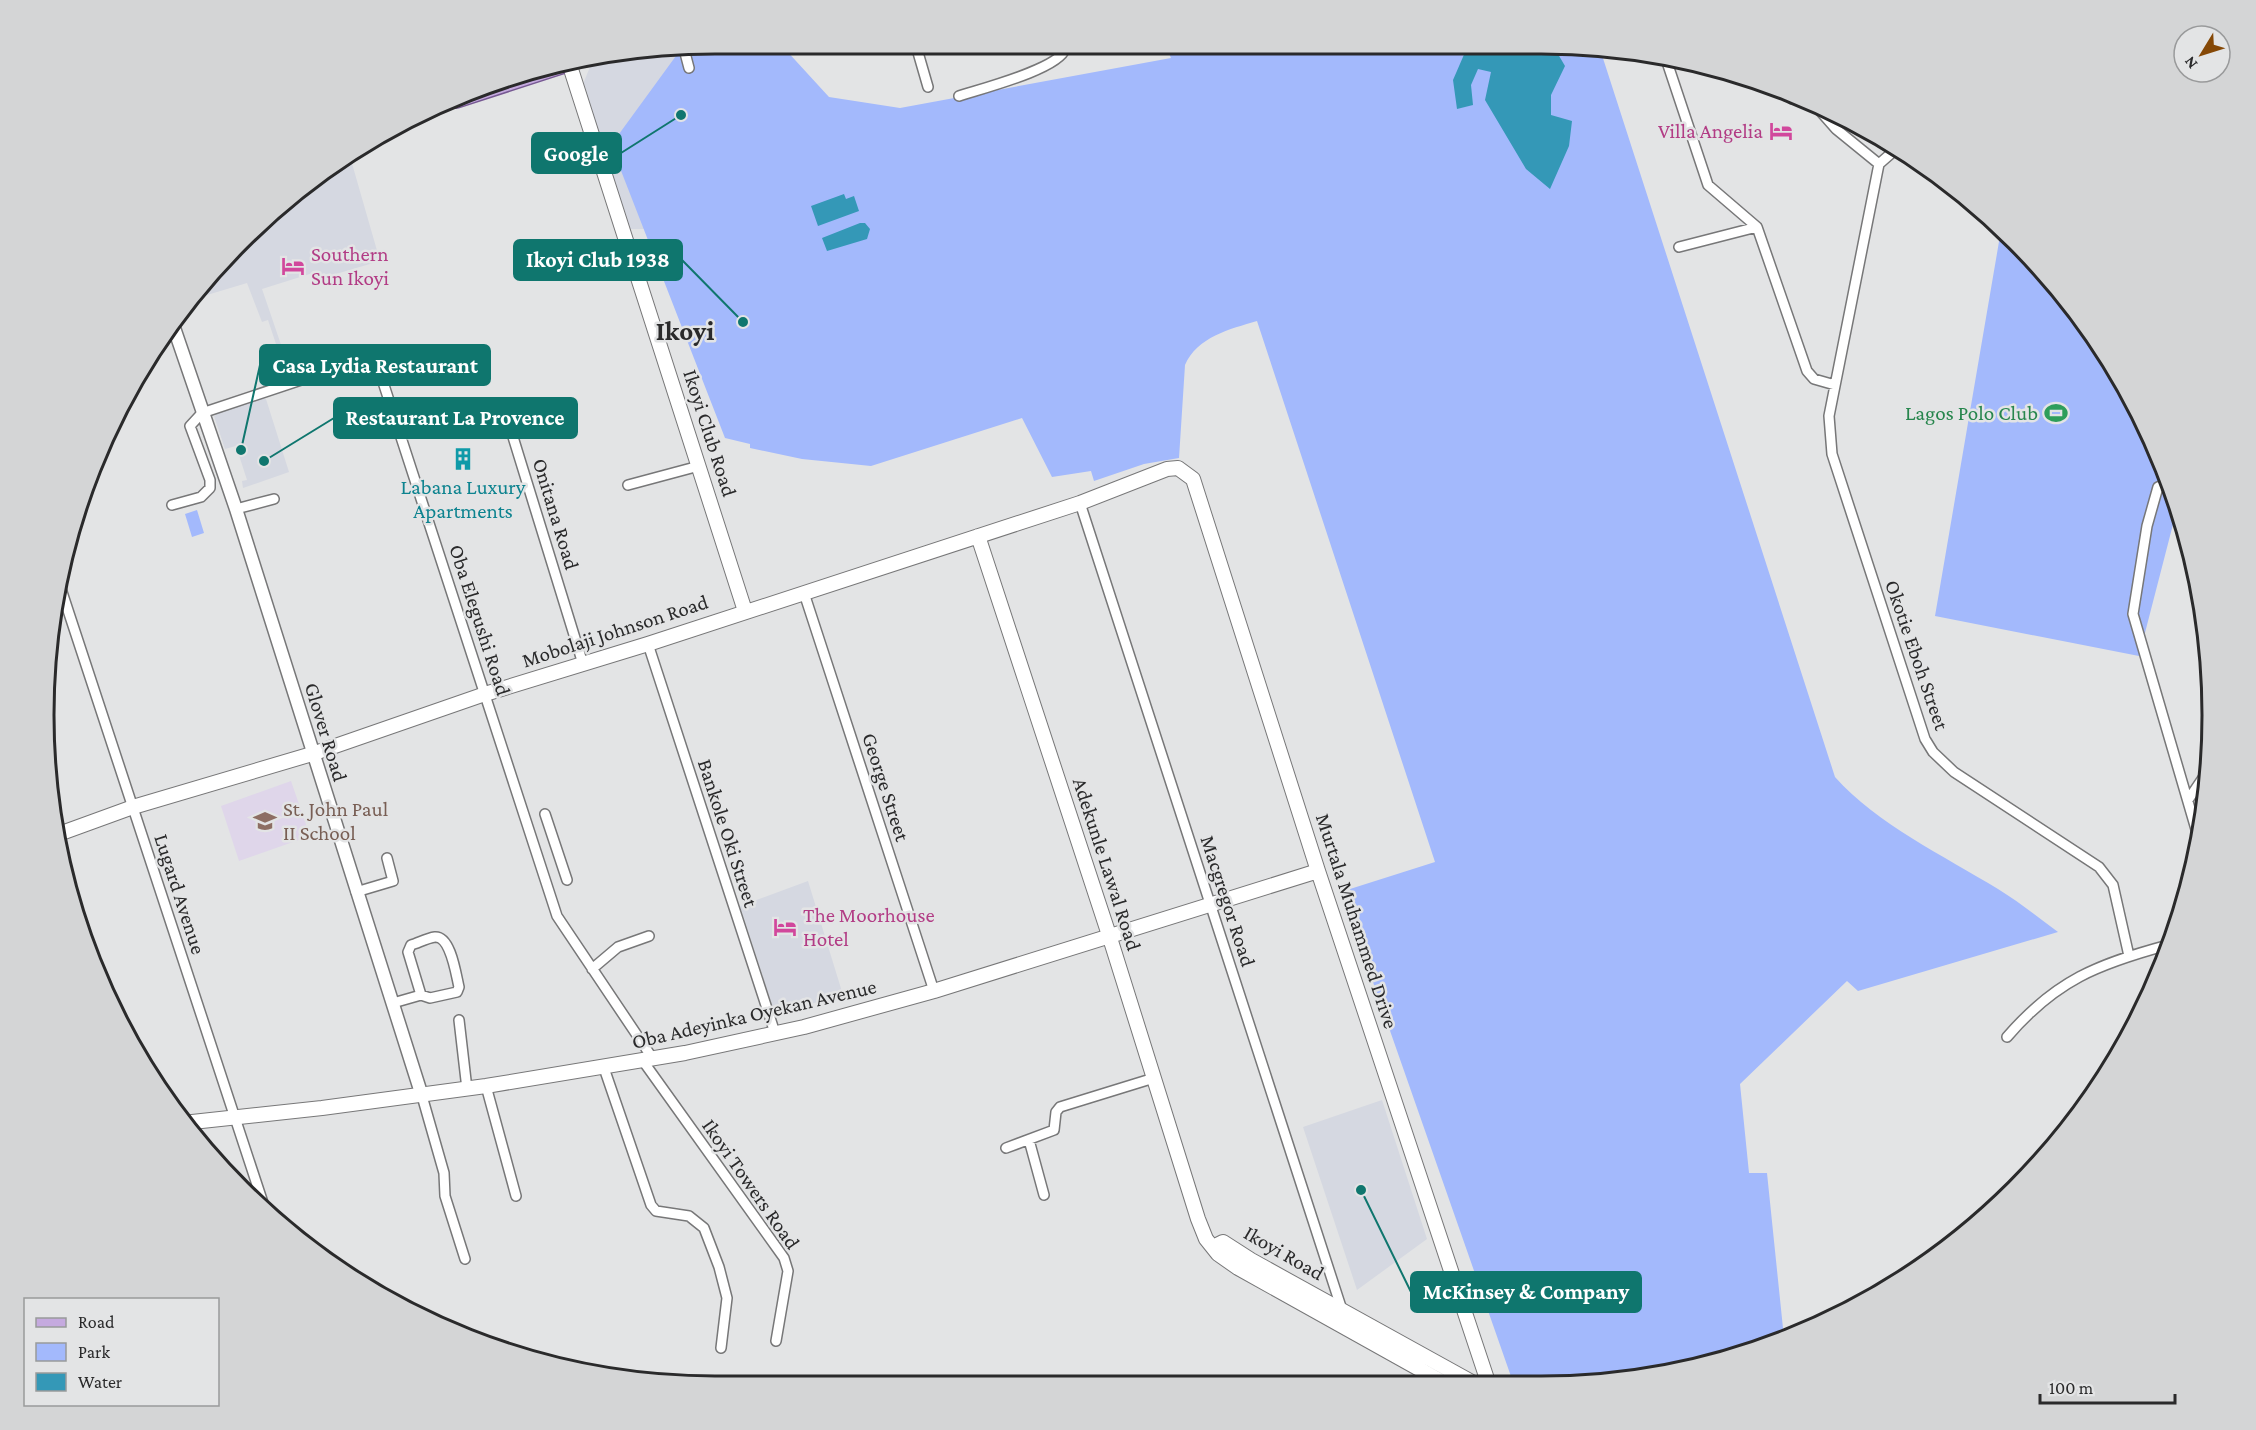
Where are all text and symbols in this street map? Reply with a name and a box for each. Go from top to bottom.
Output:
north arrow [2172,24,2232,84]
text: N [2180,53,2201,72]
hotel icon: Villa Angelia [1768,118,1794,144]
place label: Villa Angelia [1658,119,1763,143]
callout: Google [532,133,621,173]
text: Google [544,141,608,166]
callout: Ikoyi Club 1938 [514,240,682,280]
place label: Southern Sun Ikoyi [311,242,390,290]
text: Ikoyi Club 1938 [526,247,670,272]
hotel icon: Southern Sun Ikoyi [280,253,306,279]
district label: Ikoyi [656,316,714,346]
callout: Casa Lydia Restaurant [260,345,490,385]
text: Casa Lydia Restaurant [272,353,479,378]
street label: Ikoyi Club Road [678,366,742,500]
callout: Restaurant La Provence [334,398,577,438]
sports icon: Lagos Polo Club [2043,400,2069,426]
place label: Lagos Polo Club [1905,401,2038,425]
text: Restaurant La Provence [346,405,564,430]
building icon: Labana Luxury Apartments [450,446,476,472]
street label: Onitana Road [528,456,584,572]
place label: Labana Luxury Apartments [400,475,526,523]
street label: Oba Elegushi Road [444,541,516,699]
street label: Okotie Eboh Street [1880,577,1954,734]
street label: Mobolaji Johnson Road [519,590,711,672]
street label: Glover Road [300,680,352,784]
street label: George Street [857,730,915,845]
street label: Bankole Oki Street [693,756,764,911]
street label: Adekunle Lawal Road [1068,775,1146,953]
place label: St. John Paul II School [283,797,388,845]
school or university icon: St. John Paul II School [252,808,278,834]
street label: Murtala Muhammed Drive [1311,810,1403,1032]
street label: Lugard Avenue [149,831,211,957]
street label: Macgregor Road [1195,832,1261,970]
place label: The Moorhouse Hotel [803,903,935,951]
hotel icon: The Moorhouse Hotel [772,914,798,940]
street label: Oba Adeyinka Oyekan Avenue [629,974,879,1054]
street label: Ikoyi Towers Road [697,1114,805,1254]
street label: Ikoyi Road [1240,1221,1328,1285]
callout: McKinsey & Company [1411,1272,1641,1312]
text: McKinsey & Company [1423,1279,1629,1304]
legend [24,1298,219,1406]
text: Road [78,1312,115,1332]
text: Park [78,1342,110,1362]
scale bar [2040,1367,2175,1405]
text: Water [78,1372,123,1392]
text: 100 m [2049,1378,2094,1398]

